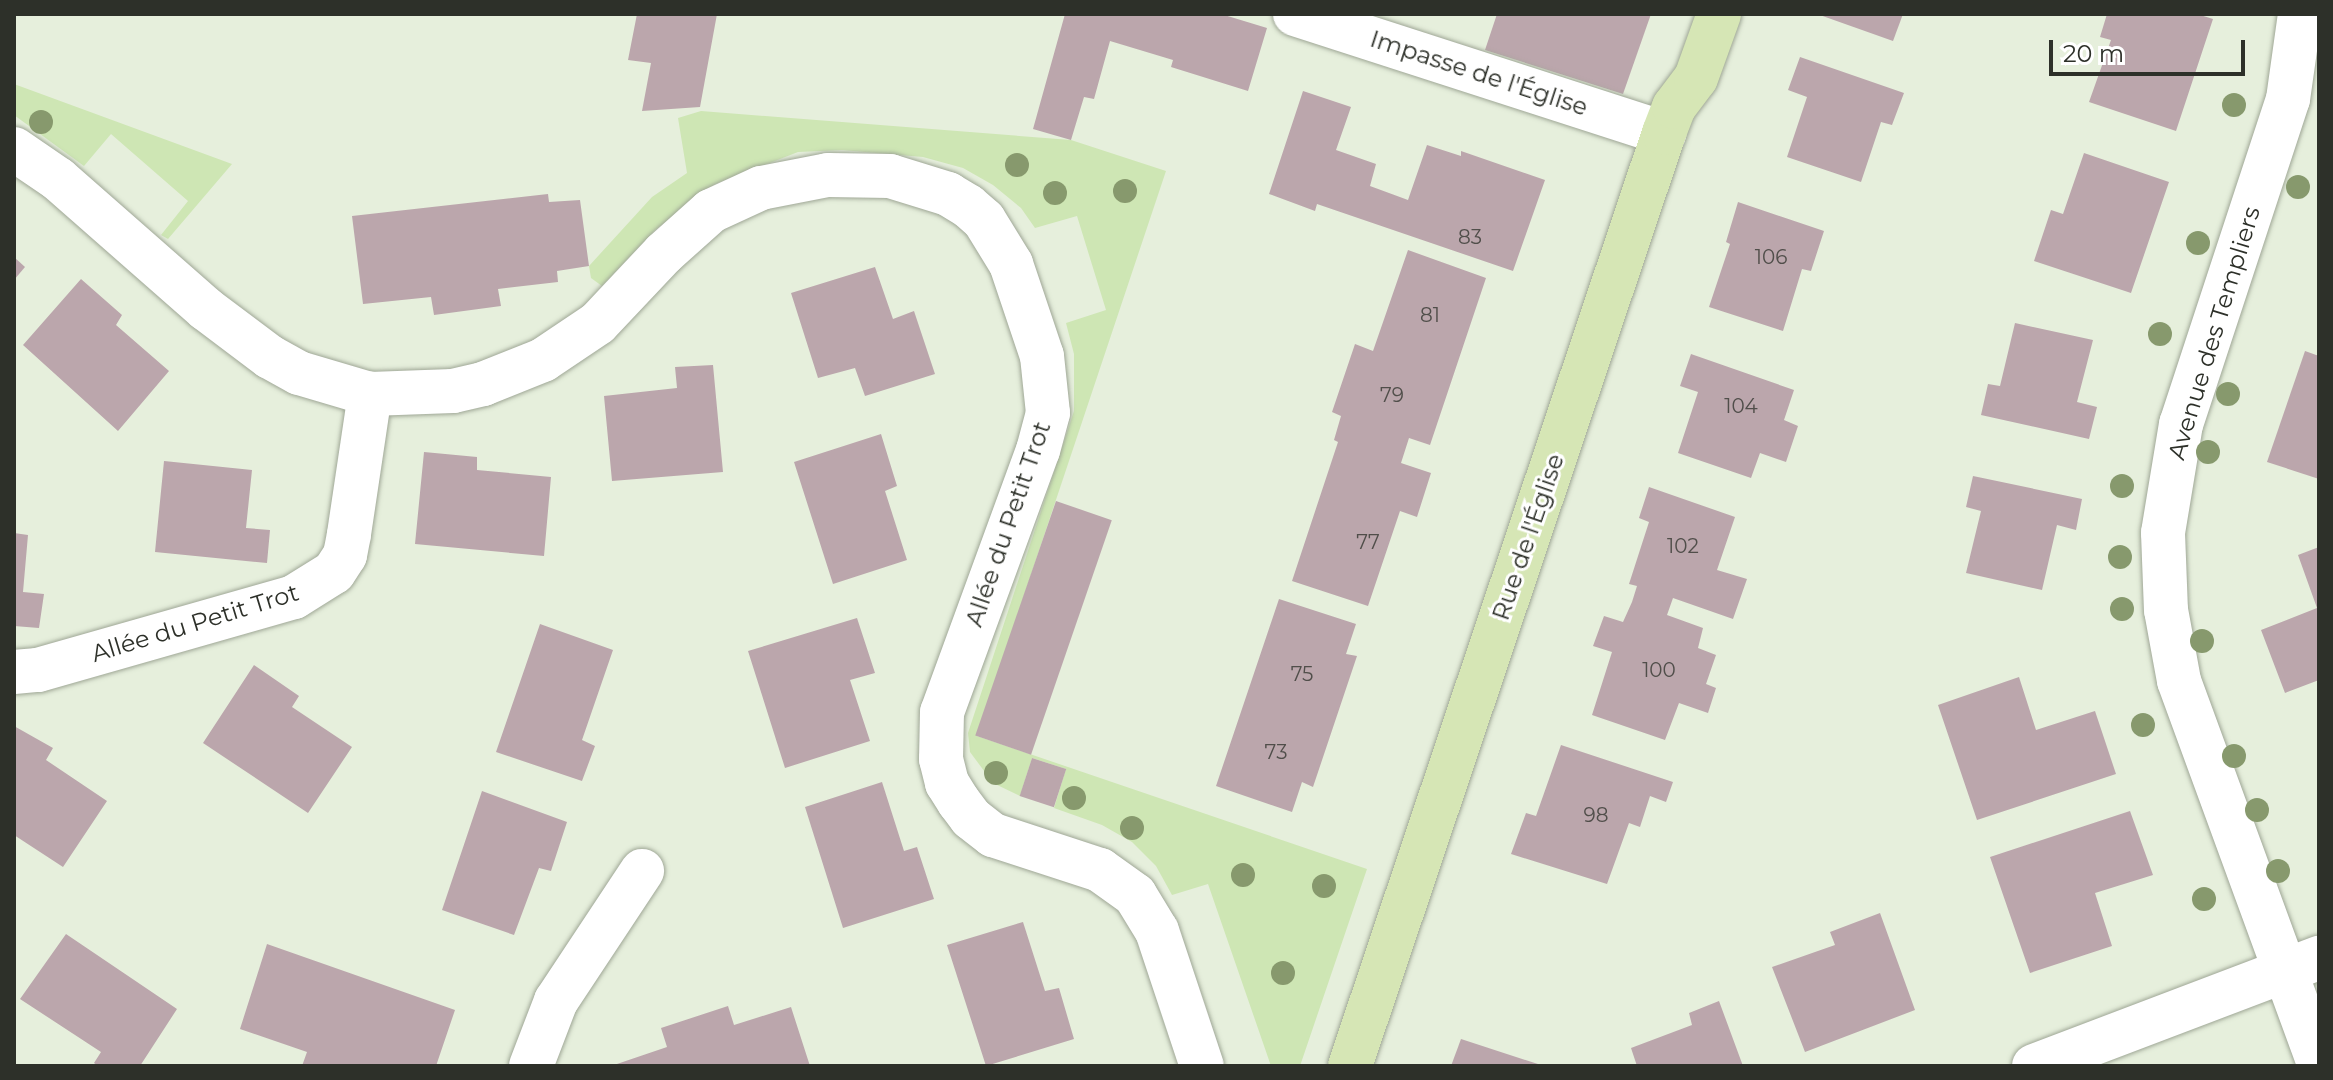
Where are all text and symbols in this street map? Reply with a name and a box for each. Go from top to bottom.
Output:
street label: Impasse de l'Église [1367,24,1591,122]
scale bar [2053,24,2249,74]
text: 20 m [2063,39,2124,68]
street label: Avenue des Templiers [2162,203,2266,463]
house number: 83 [1458,225,1482,249]
house number: 106 [1755,245,1787,269]
house number: 81 [1420,303,1440,327]
house number: 79 [1380,383,1404,407]
house number: 104 [1724,394,1758,418]
street label: Allée du Petit Trot [959,418,1057,630]
street label: Rue de l'Église [1486,450,1570,624]
house number: 77 [1356,530,1380,554]
house number: 102 [1667,534,1699,558]
street label: Allée du Petit Trot [88,578,302,668]
house number: 100 [1642,658,1676,682]
house number: 75 [1291,662,1313,686]
house number: 73 [1265,740,1287,764]
house number: 98 [1584,803,1608,827]

